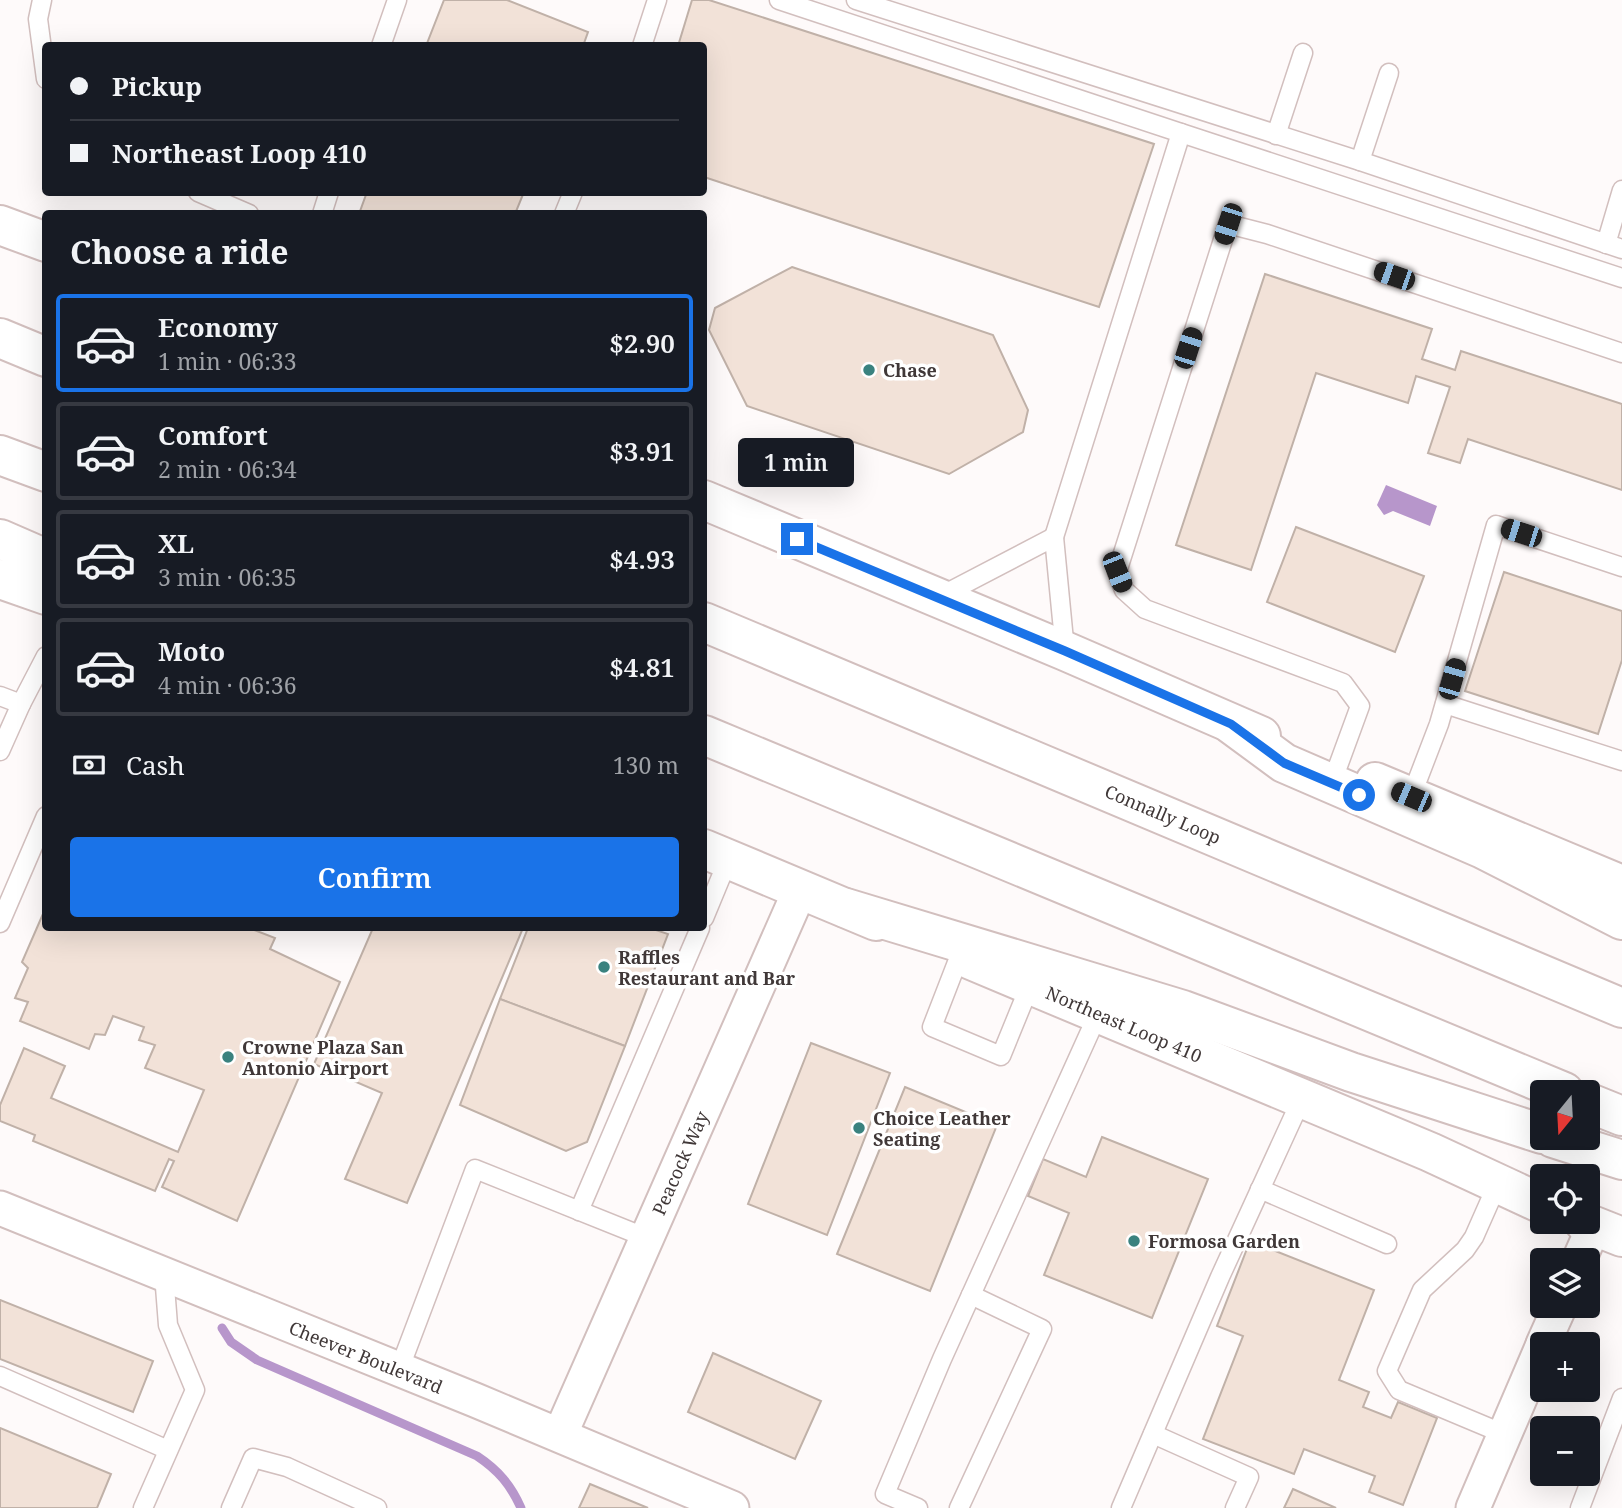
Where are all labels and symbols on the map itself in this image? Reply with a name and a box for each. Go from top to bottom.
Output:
car [1212,201,1245,247]
car [1371,259,1418,293]
car [1172,325,1205,371]
place label: Chase [883,358,937,382]
marker: Chase [861,362,877,378]
callout: 1 min [739,438,855,486]
car [1498,517,1545,549]
route end [781,523,813,555]
car [1100,549,1135,595]
car [1437,656,1468,702]
street label: Connally Loop [1101,779,1225,849]
route start [1343,779,1375,811]
car [1388,779,1435,815]
place label: Raffles Restaurant and Bar [618,945,796,990]
marker: Raffles Restaurant and Bar [596,959,612,975]
street label: Northeast Loop 410 [1042,980,1206,1068]
place label: Crowne Plaza San Antonio Airport [242,1035,404,1080]
marker: Crowne Plaza San Antonio Airport [220,1049,236,1065]
north arrow [1530,1080,1600,1150]
street label: Peacock Way [646,1106,714,1219]
place label: Choice Leather Seating [873,1106,1011,1151]
marker: Choice Leather Seating [851,1120,867,1136]
place label: Formosa Garden [1148,1229,1300,1253]
marker: Formosa Garden [1126,1233,1142,1249]
street label: Cheever Boulevard [286,1315,446,1399]

